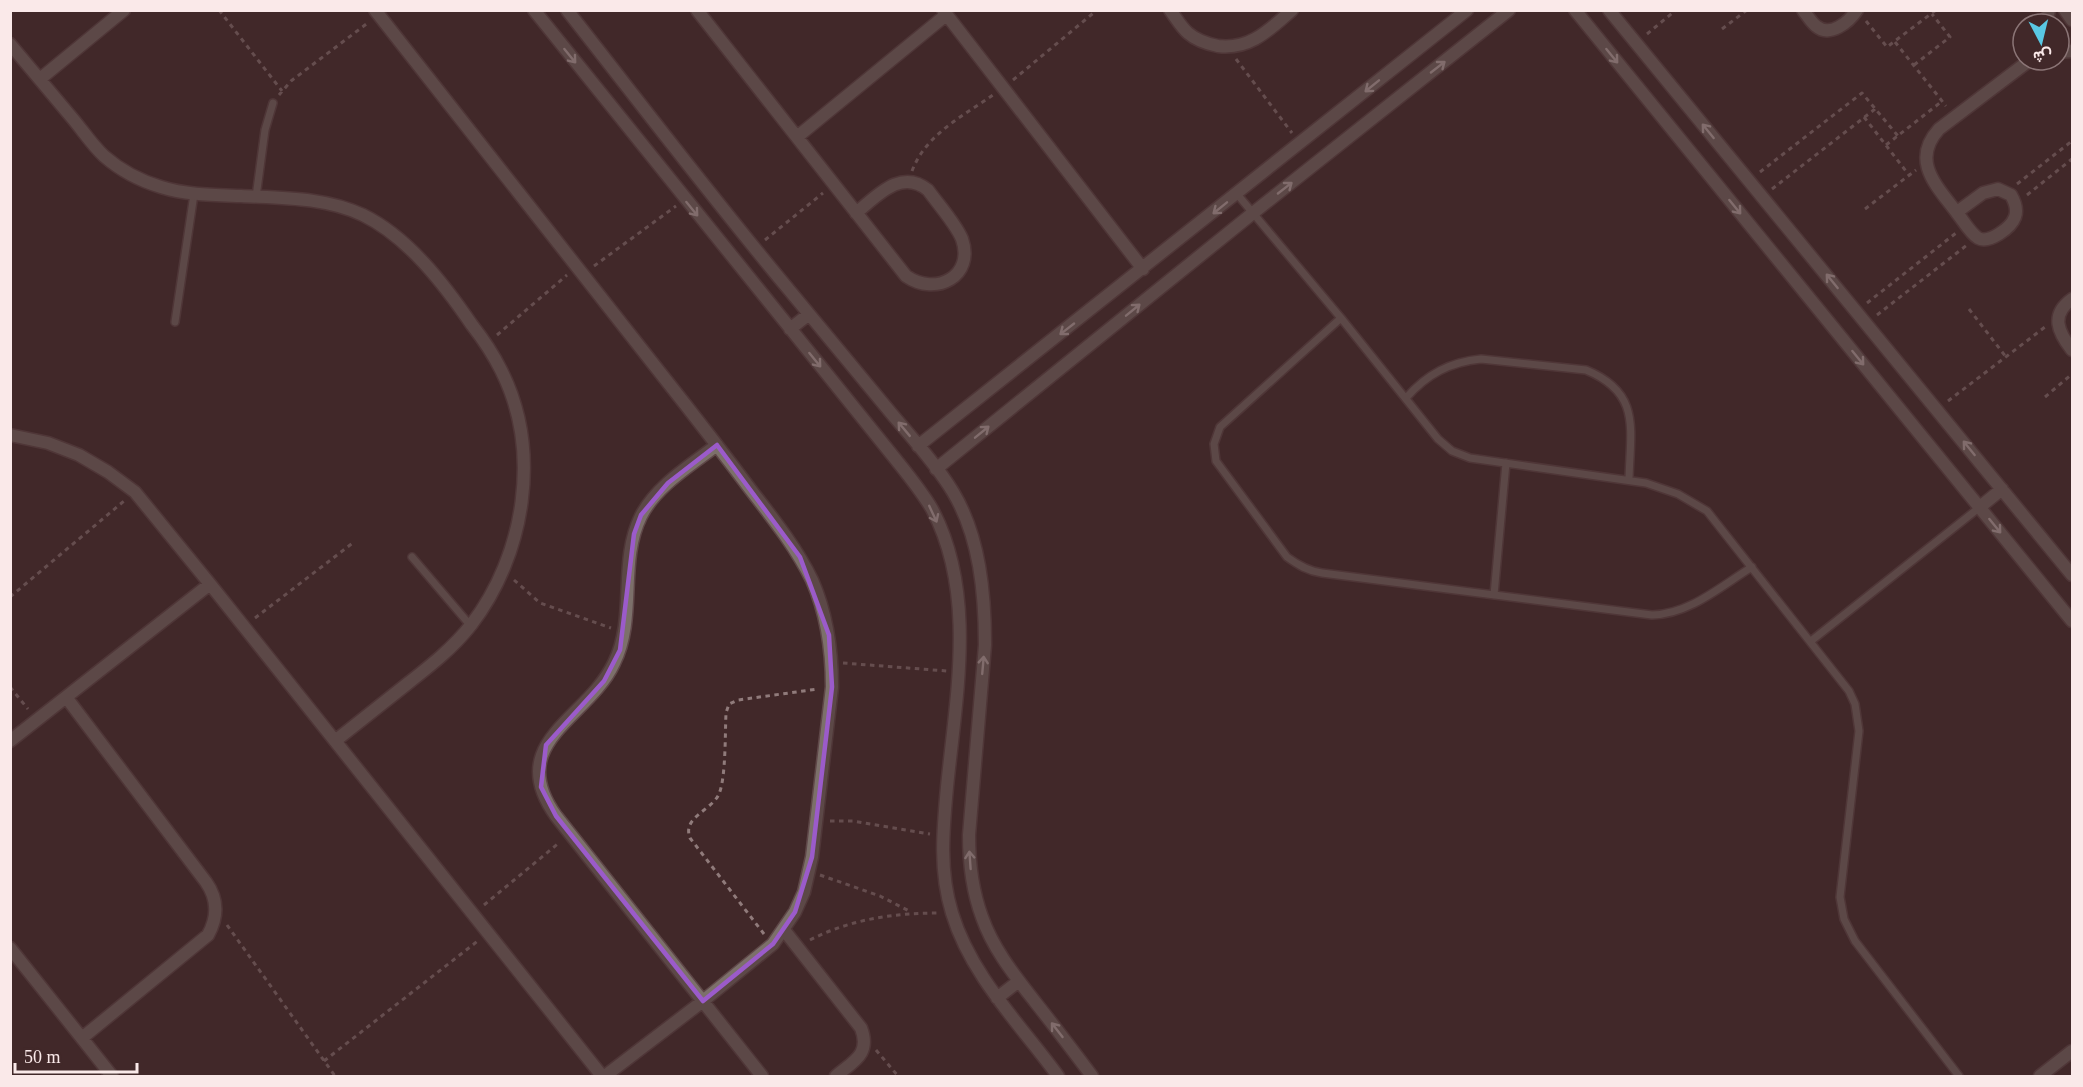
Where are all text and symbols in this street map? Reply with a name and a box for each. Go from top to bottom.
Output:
north arrow [2011,12,2071,72]
text: ش [2032,46,2053,66]
one-way arrow [564,48,577,64]
one-way arrow [1605,48,1619,63]
one-way arrow [1430,60,1446,73]
one-way arrow [1364,80,1380,93]
one-way arrow [1701,124,1715,139]
one-way arrow [1277,181,1293,194]
one-way arrow [1728,199,1742,214]
one-way arrow [685,200,698,216]
one-way arrow [1212,201,1228,214]
one-way arrow [1825,274,1838,290]
one-way arrow [1125,304,1141,317]
one-way arrow [1059,323,1075,336]
one-way arrow [1852,350,1865,366]
one-way arrow [808,352,822,367]
one-way arrow [898,421,911,437]
one-way arrow [974,426,990,439]
one-way arrow [1962,441,1975,457]
one-way arrow [928,505,940,523]
one-way arrow [1988,517,2001,533]
one-way arrow [978,656,989,676]
one-way arrow [964,850,975,870]
one-way arrow [1050,1022,1063,1038]
scale bar [15,1036,136,1074]
text: 50 m [24,1047,61,1067]

